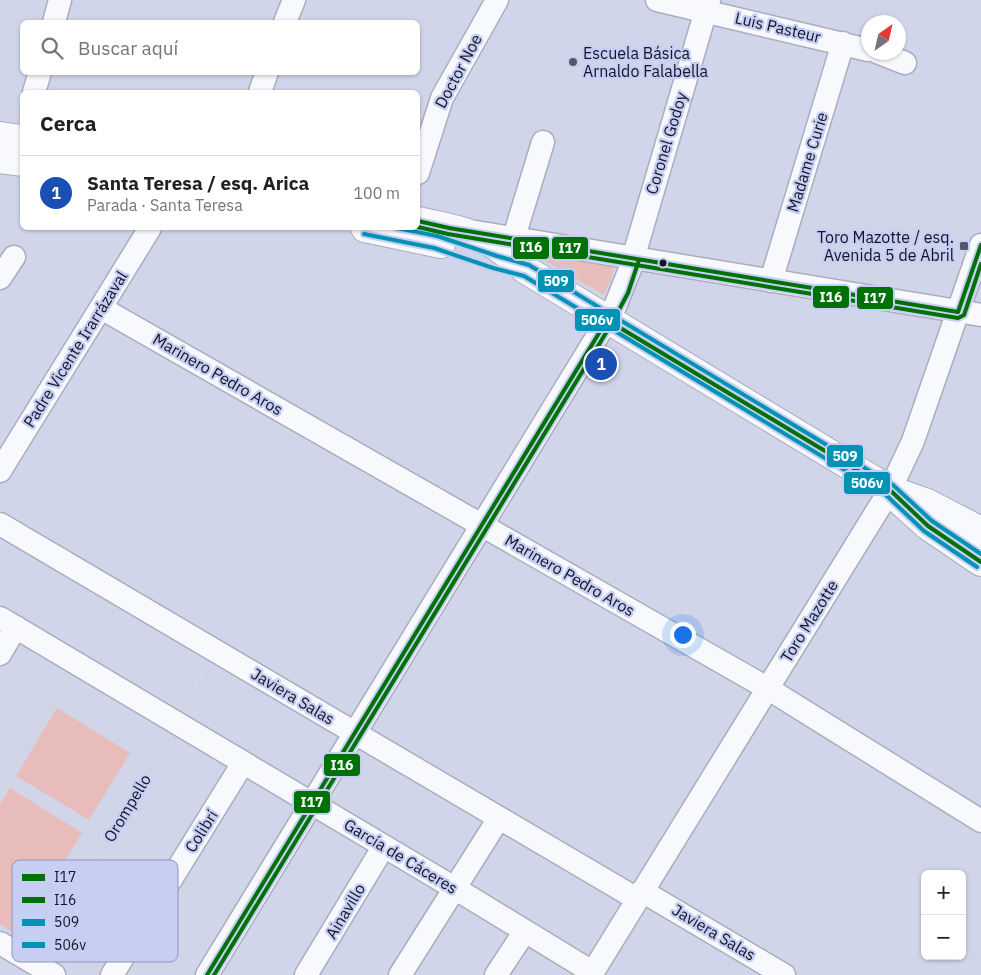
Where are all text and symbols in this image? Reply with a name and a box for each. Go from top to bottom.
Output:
street label: Luis Pasteur [733,7,823,47]
north arrow [861,15,906,60]
search box [20,20,420,75]
street label: Doctor Noe [430,30,486,111]
icon: search [38,34,66,62]
text: Buscar aquí [78,36,178,60]
place label: Escuela Básica Arnaldo Falabella [583,43,709,81]
marker: Escuela Básica Arnaldo Falabella [567,56,579,68]
street label: Coronel Godoy [641,89,691,197]
text: Cerca [40,109,97,137]
street label: Madame Curie [782,109,832,214]
text: Santa Teresa / esq. Arica [87,171,309,195]
text: 1 [51,183,61,203]
text: 100 m [353,183,400,203]
text: Parada · Santa Teresa [87,195,243,215]
place label: Toro Mazotte / esq. Avenida 5 de Abril [817,227,954,265]
line badge: I16 [512,236,550,260]
line badge: I17 [551,236,589,260]
text: I16 [520,238,542,256]
text: I17 [559,239,581,257]
marker: Toro Mazotte / esq. Avenida 5 de Abril [958,240,970,252]
unlabelled marker [658,258,668,268]
street label: Padre Vicente Irarrázaval [19,267,131,431]
line badge: 509 [537,269,575,293]
text: 509 [543,272,569,290]
line badge: I16 [812,285,850,309]
line badge: I17 [856,286,894,310]
text: I16 [820,288,842,306]
text: I17 [864,289,886,307]
line badge: 506v [574,308,621,332]
text: 506v [581,311,614,329]
street label: Marinero Pedro Aros [150,329,286,419]
pin: 1 [585,345,617,383]
line badge: 509 [826,444,864,468]
text: 509 [832,447,858,465]
line badge: 506v [843,471,891,495]
text: 506v [851,474,884,492]
street label: Marinero Pedro Aros [502,530,638,620]
street label: Toro Mazotte [776,576,842,666]
your location [670,622,696,648]
street label: Javiera Salas [248,663,338,729]
line badge: I16 [323,753,361,777]
text: I16 [331,756,353,774]
street label: Orompello [99,770,155,846]
line badge: I17 [293,790,331,814]
text: I17 [301,793,323,811]
street label: Colibrí [180,806,222,856]
street label: García de Cáceres [340,814,462,898]
legend [12,860,178,962]
text: I17 [54,868,76,886]
map controls [921,870,966,960]
button: + [921,870,966,915]
street label: Ainavillo [321,880,369,942]
text: I16 [54,891,76,909]
street label: Javiera Salas [669,899,759,965]
text: 509 [54,913,79,931]
button: − [921,915,966,960]
text: 506v [54,936,86,954]

